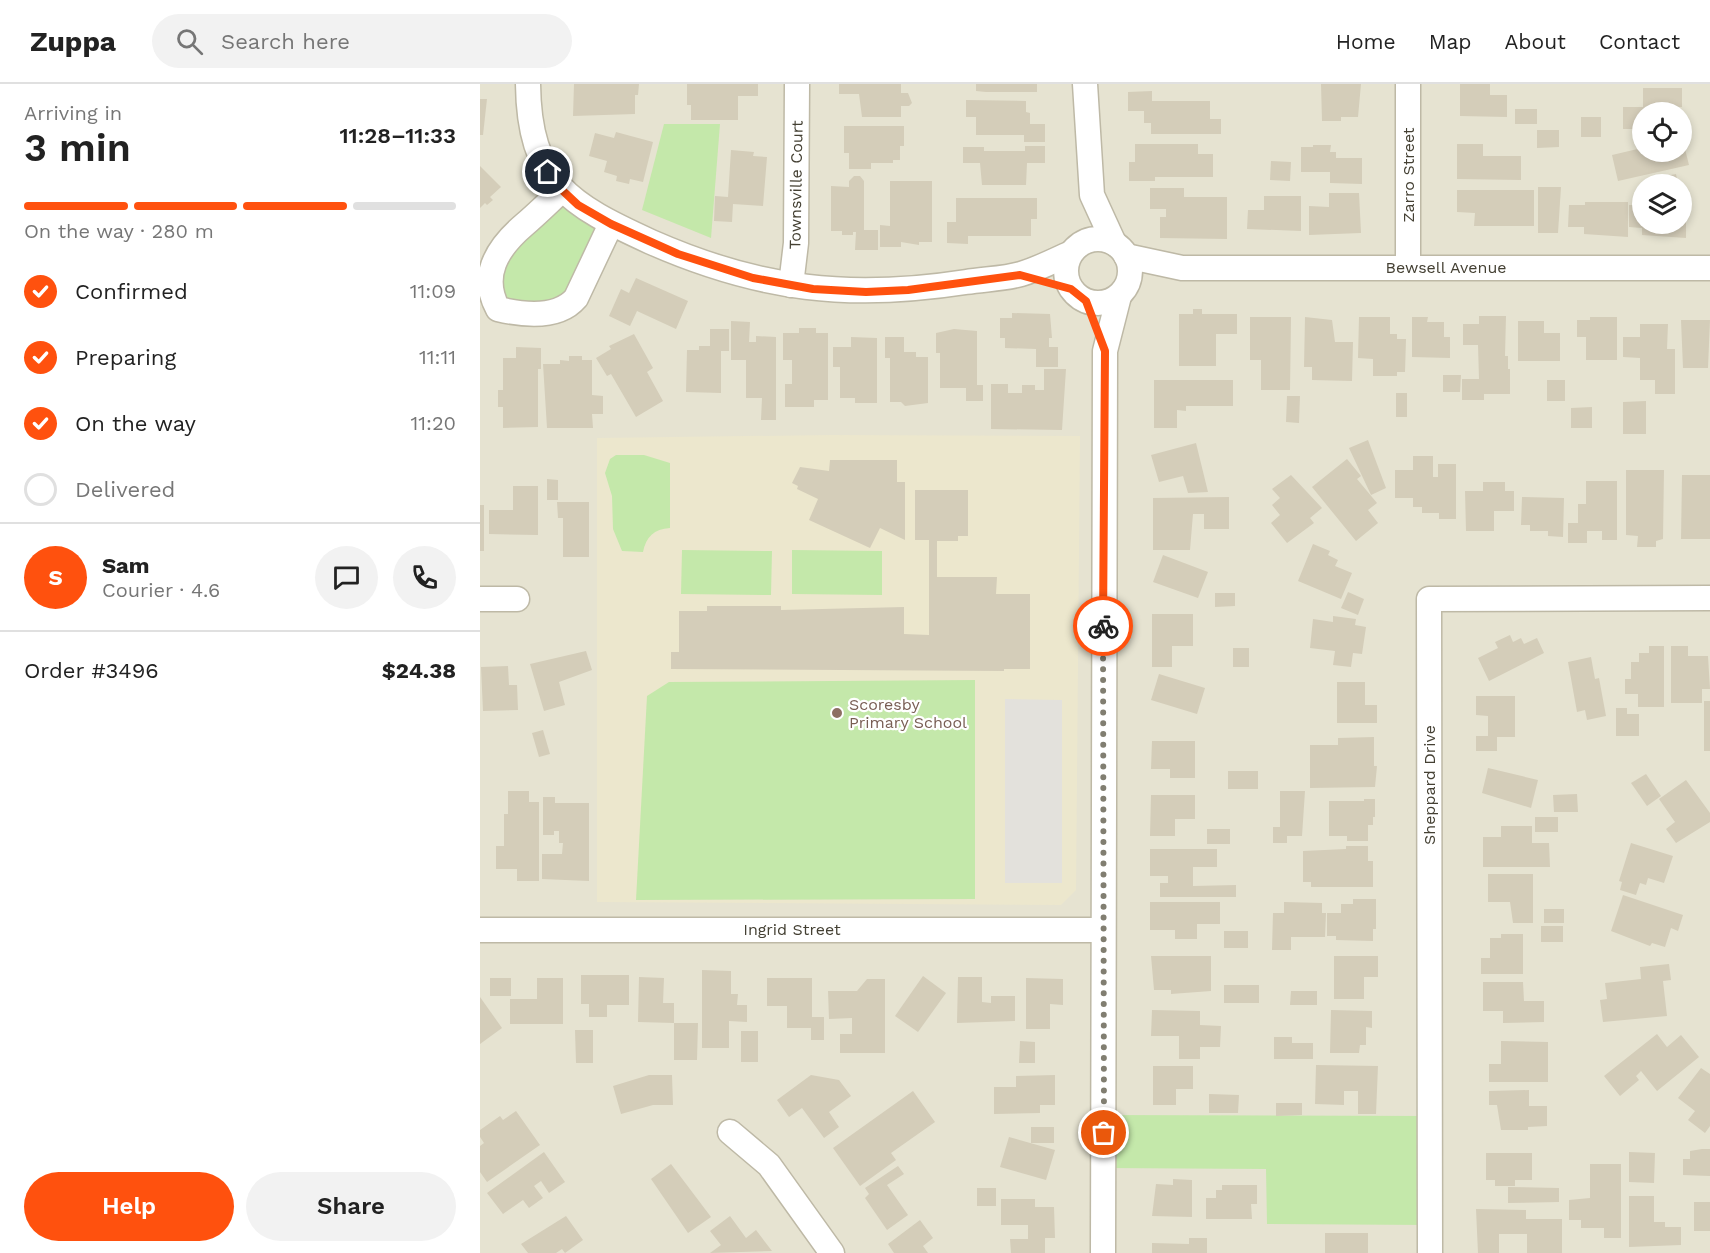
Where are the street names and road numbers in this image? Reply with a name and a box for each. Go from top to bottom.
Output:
street label: Townsville Court [785,120,807,250]
street label: Zarro Street [1399,127,1418,223]
street label: Bewsell Avenue [1386,258,1507,277]
street label: Sheppard Drive [1420,725,1439,845]
street label: Ingrid Street [743,920,841,939]

